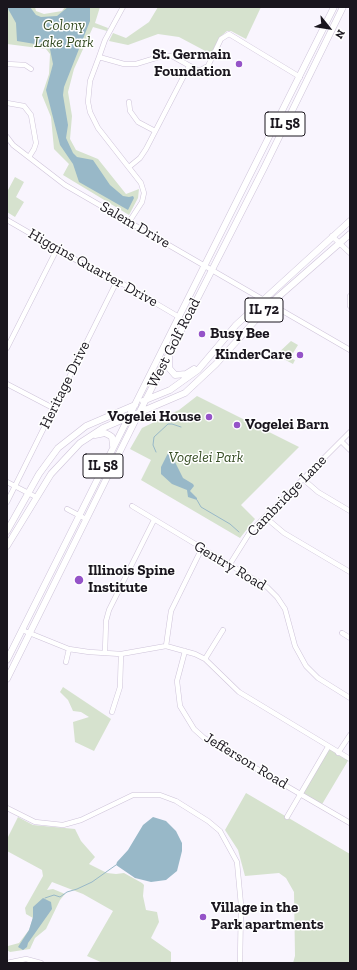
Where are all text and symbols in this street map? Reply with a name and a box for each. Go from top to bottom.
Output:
north arrow [309,8,349,48]
park label: Colony Lake Park [34,17,94,52]
text: N [332,27,348,41]
place label: St. Germain Foundation [152,46,231,81]
marker: St. Germain Foundation [234,59,244,69]
road number: IL 58 [265,112,305,136]
street label: Salem Drive [97,198,173,252]
street label: Higgins Quarter Drive [25,225,161,311]
street label: West Golf Road [144,295,204,391]
road number: IL 72 [245,298,283,322]
place label: Busy Bee [210,325,269,343]
marker: Busy Bee [197,329,207,339]
street label: Heritage Drive [36,338,94,432]
place label: KinderCare [215,346,292,364]
marker: KinderCare [295,350,305,360]
place label: Vogelei House [108,408,201,426]
marker: Vogelei House [204,412,214,422]
place label: Vogelei Barn [245,416,329,434]
marker: Vogelei Barn [232,420,242,430]
park label: Vogelei Park [169,449,243,467]
street label: Cambridge Lane [244,451,330,541]
road number: IL 58 [83,454,123,478]
street label: Gentry Road [191,537,269,595]
place label: Illinois Spine Institute [88,562,175,597]
marker: Illinois Spine Institute [73,574,85,586]
street label: Jefferson Road [201,729,291,793]
place label: Village in the Park apartments [211,899,324,934]
marker: Village in the Park apartments [198,912,208,922]

